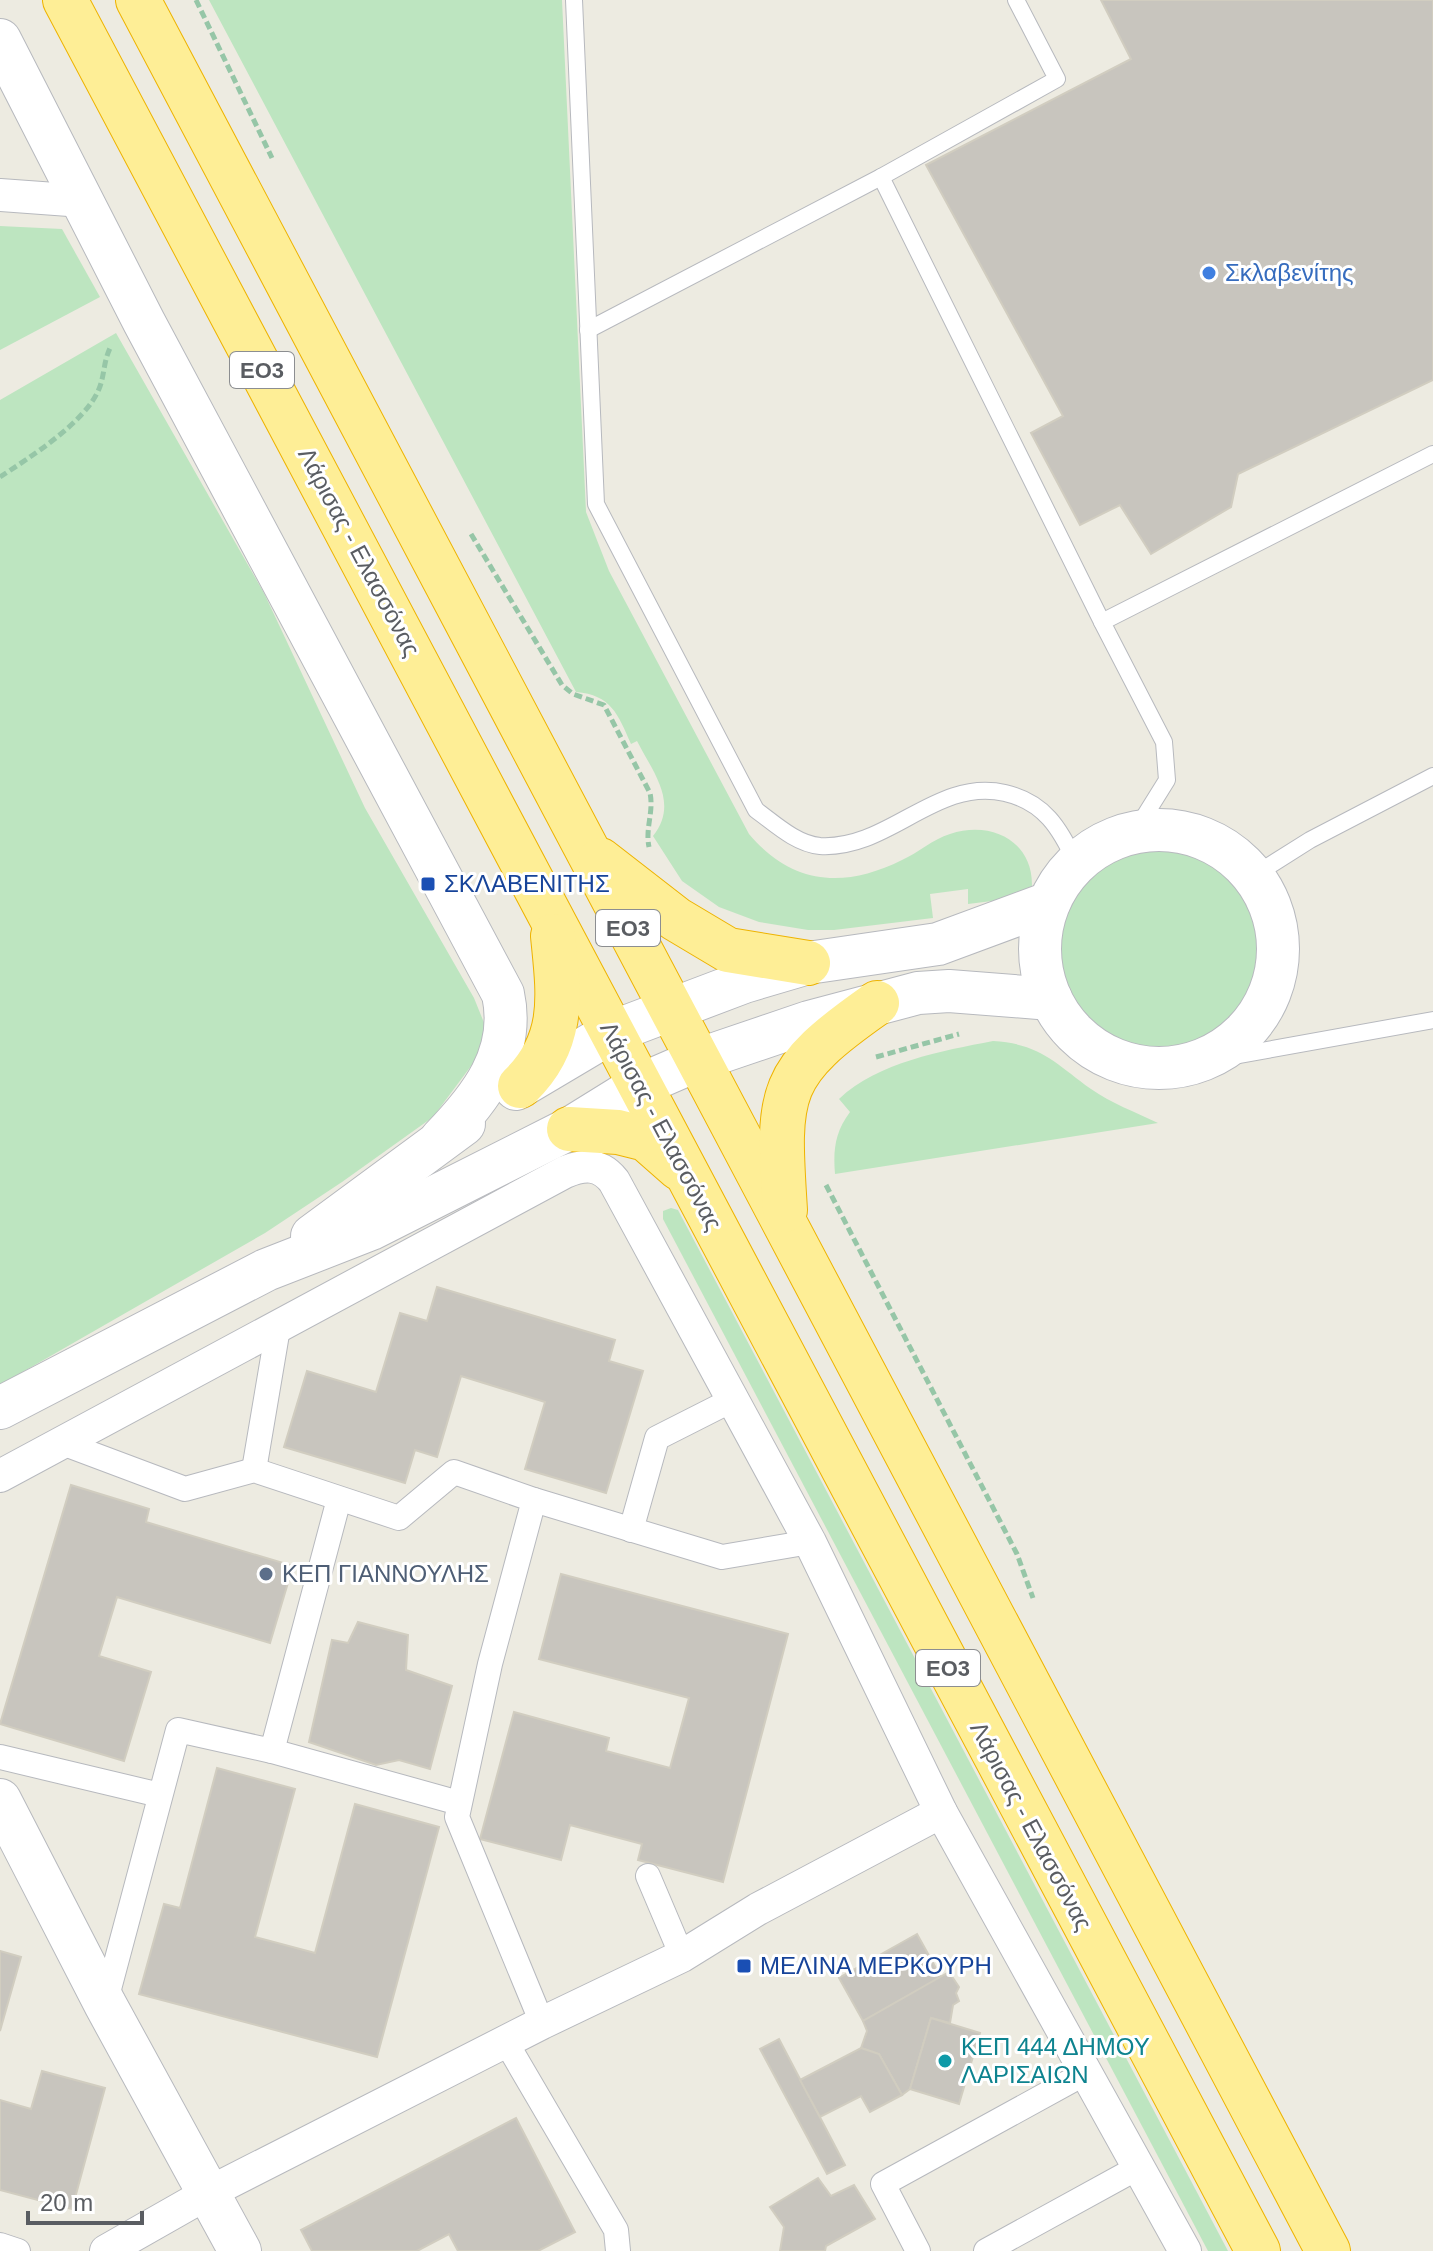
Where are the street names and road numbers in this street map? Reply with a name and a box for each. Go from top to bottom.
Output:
road number: ΕΟ3 [230,352,294,388]
street label: Λάρισας - Ελασσόνας [293,443,426,661]
road number: ΕΟ3 [596,910,660,946]
street label: Λάρισας - Ελασσόνας [595,1017,728,1235]
road number: ΕΟ3 [916,1650,980,1686]
street label: Λάρισας - Ελασσόνας [965,1717,1098,1935]

